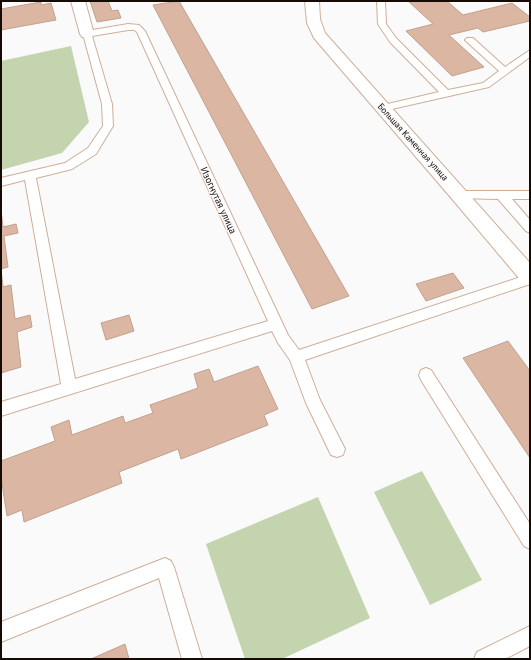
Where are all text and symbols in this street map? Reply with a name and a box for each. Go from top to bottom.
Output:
street label: Большая Каменная улица [376,101,451,183]
street label: Изогнутая улица [197,165,240,236]

